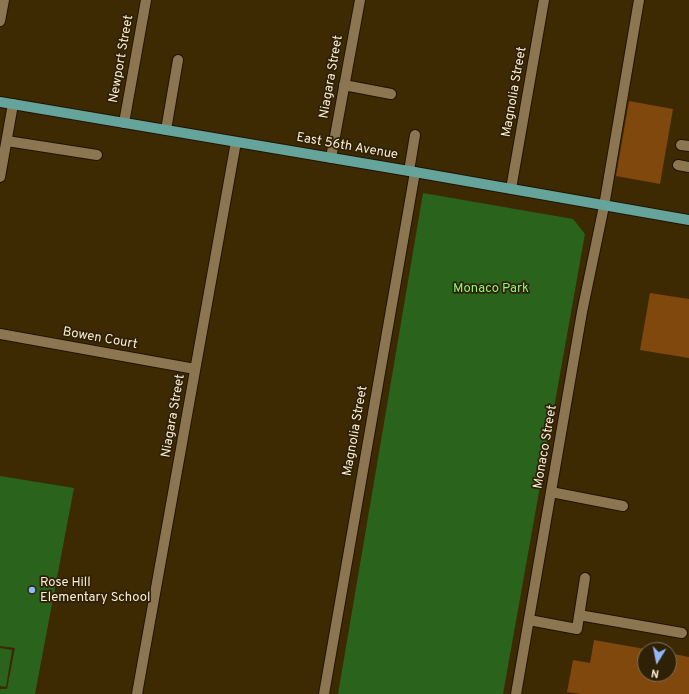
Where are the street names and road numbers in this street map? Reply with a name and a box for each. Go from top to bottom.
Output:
street label: Newport Street [107,14,137,104]
street label: Niagara Street [317,34,347,120]
street label: Magnolia Street [499,46,531,138]
street label: East 56th Avenue [295,130,399,164]
street label: Bowen Court [61,325,139,353]
street label: Niagara Street [159,373,189,459]
street label: Magnolia Street [340,385,372,477]
street label: Monaco Street [531,404,561,490]

